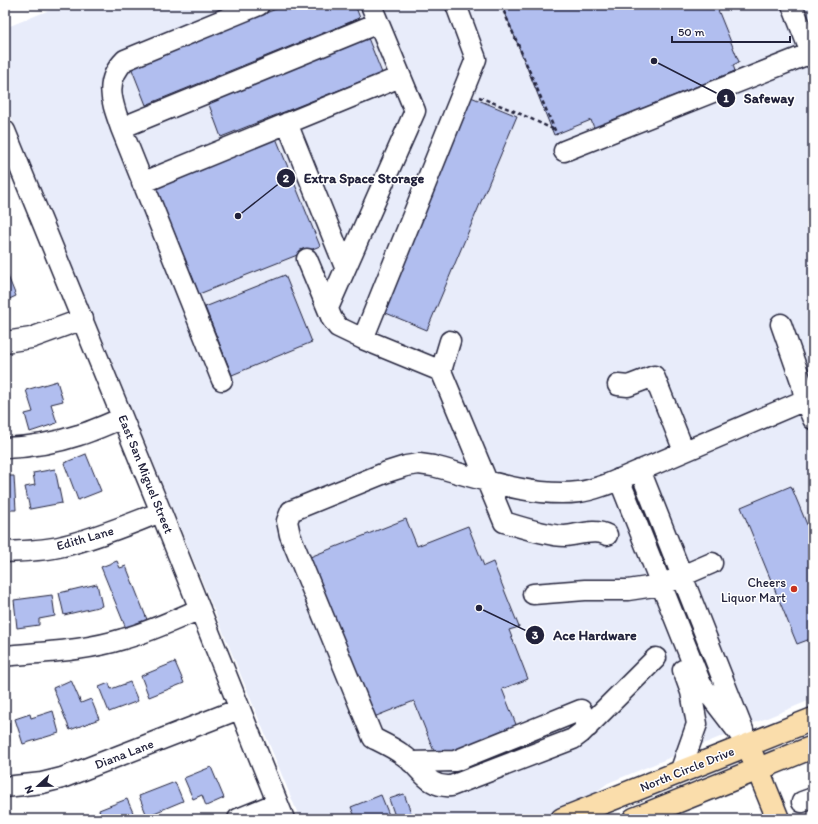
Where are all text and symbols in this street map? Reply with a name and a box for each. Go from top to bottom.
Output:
scale bar [672,18,790,44]
text: 50 m [678,25,704,39]
callout: Safeway [716,85,802,111]
text: Safeway [744,90,795,107]
text: 1 [723,91,729,105]
callout: Extra Space Storage [276,165,433,191]
text: Extra Space Storage [304,170,425,187]
text: 2 [283,171,290,185]
street label: East San Miguel Street [115,412,177,536]
street label: Edith Lane [55,523,115,553]
place label: Cheers Liquor Mart [721,575,786,605]
marker: Cheers Liquor Mart [789,584,799,594]
callout: Ace Hardware [525,622,645,648]
text: Ace Hardware [552,627,637,644]
text: 3 [532,628,539,642]
street label: Diana Lane [92,736,156,772]
street label: North Circle Drive [638,743,736,795]
north arrow [18,766,58,806]
text: N [22,784,37,795]

